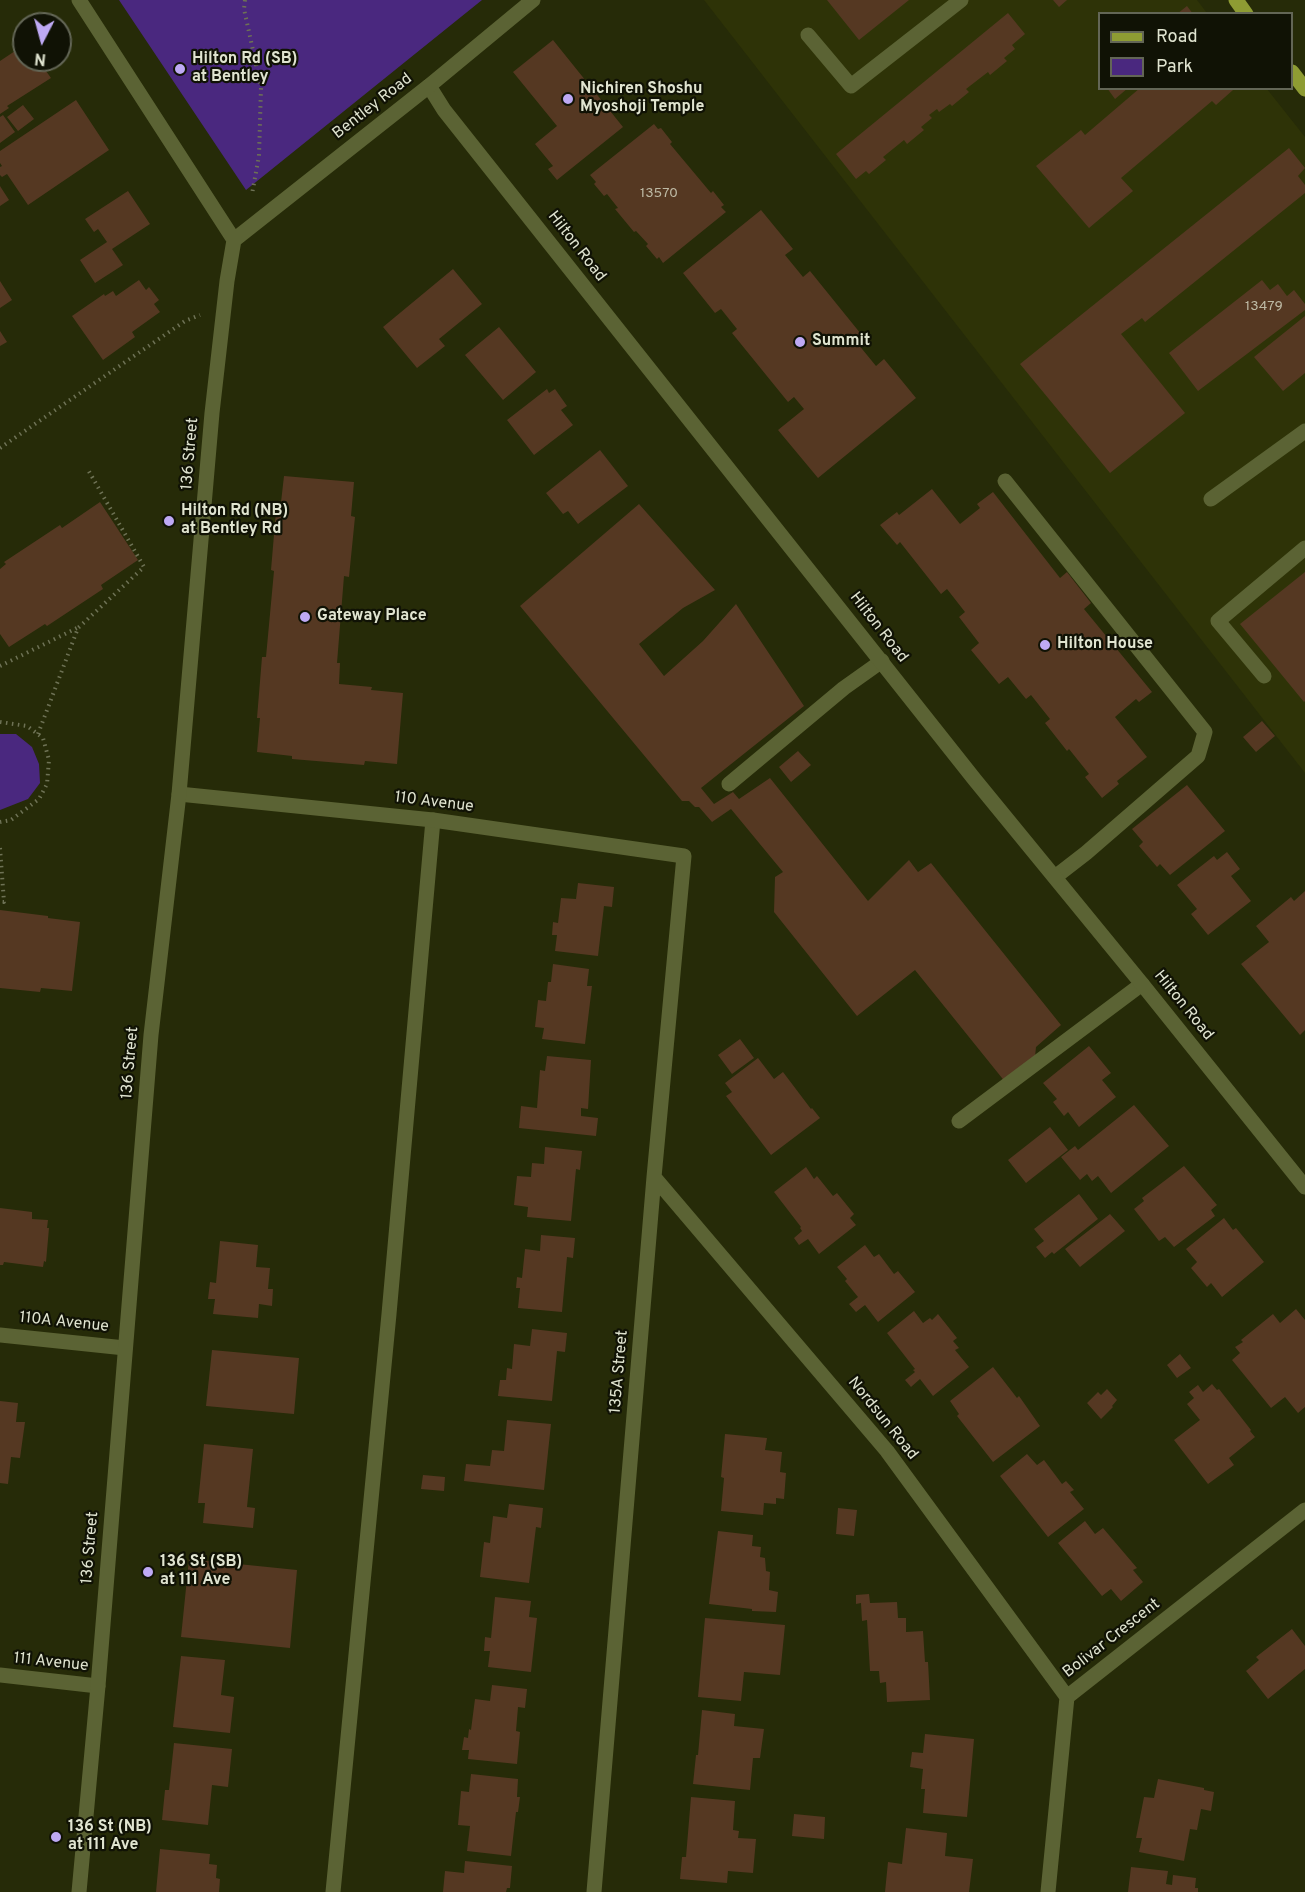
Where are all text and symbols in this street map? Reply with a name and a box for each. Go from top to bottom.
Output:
north arrow [12,12,72,72]
legend [1098,12,1293,90]
text: Road [1156,26,1198,49]
text: N [34,47,47,68]
place label: Hilton Rd (SB) at Bentley [192,50,297,88]
text: Park [1156,56,1193,79]
marker: Hilton Rd (SB) at Bentley [173,62,187,76]
street label: Bentley Road [329,70,417,144]
place label: Nichiren Shoshu Myoshoji Temple [580,80,704,118]
marker: Nichiren Shoshu Myoshoji Temple [561,92,575,106]
house number: 13570 [640,186,678,202]
street label: Hilton Road [543,208,609,286]
house number: 13479 [1245,299,1283,315]
place label: Summit [812,332,870,352]
marker: Summit [793,335,807,349]
street label: 136 Street [178,417,204,491]
place label: Hilton Rd (NB) at Bentley Rd [181,502,288,540]
marker: Hilton Rd (NB) at Bentley Rd [162,514,176,528]
street label: Hilton Road [845,589,911,667]
place label: Gateway Place [317,607,427,627]
marker: Gateway Place [298,610,312,624]
place label: Hilton House [1057,635,1153,655]
marker: Hilton House [1038,638,1052,652]
street label: 110 Avenue [393,789,475,817]
street label: Hilton Road [1149,967,1217,1045]
street label: 136 Street [118,1026,144,1100]
street label: 110A Avenue [18,1309,110,1337]
street label: 135A Street [607,1329,633,1415]
street label: Nordsun Road [843,1374,921,1464]
street label: 136 Street [78,1511,104,1585]
place label: 136 St (SB) at 111 Ave [160,1553,242,1591]
marker: 136 St (SB) at 111 Ave [141,1565,155,1579]
street label: Bolivar Crescent [1060,1595,1164,1683]
street label: 111 Avenue [13,1650,89,1676]
place label: 136 St (NB) at 111 Ave [68,1818,152,1856]
marker: 136 St (NB) at 111 Ave [49,1830,63,1844]

